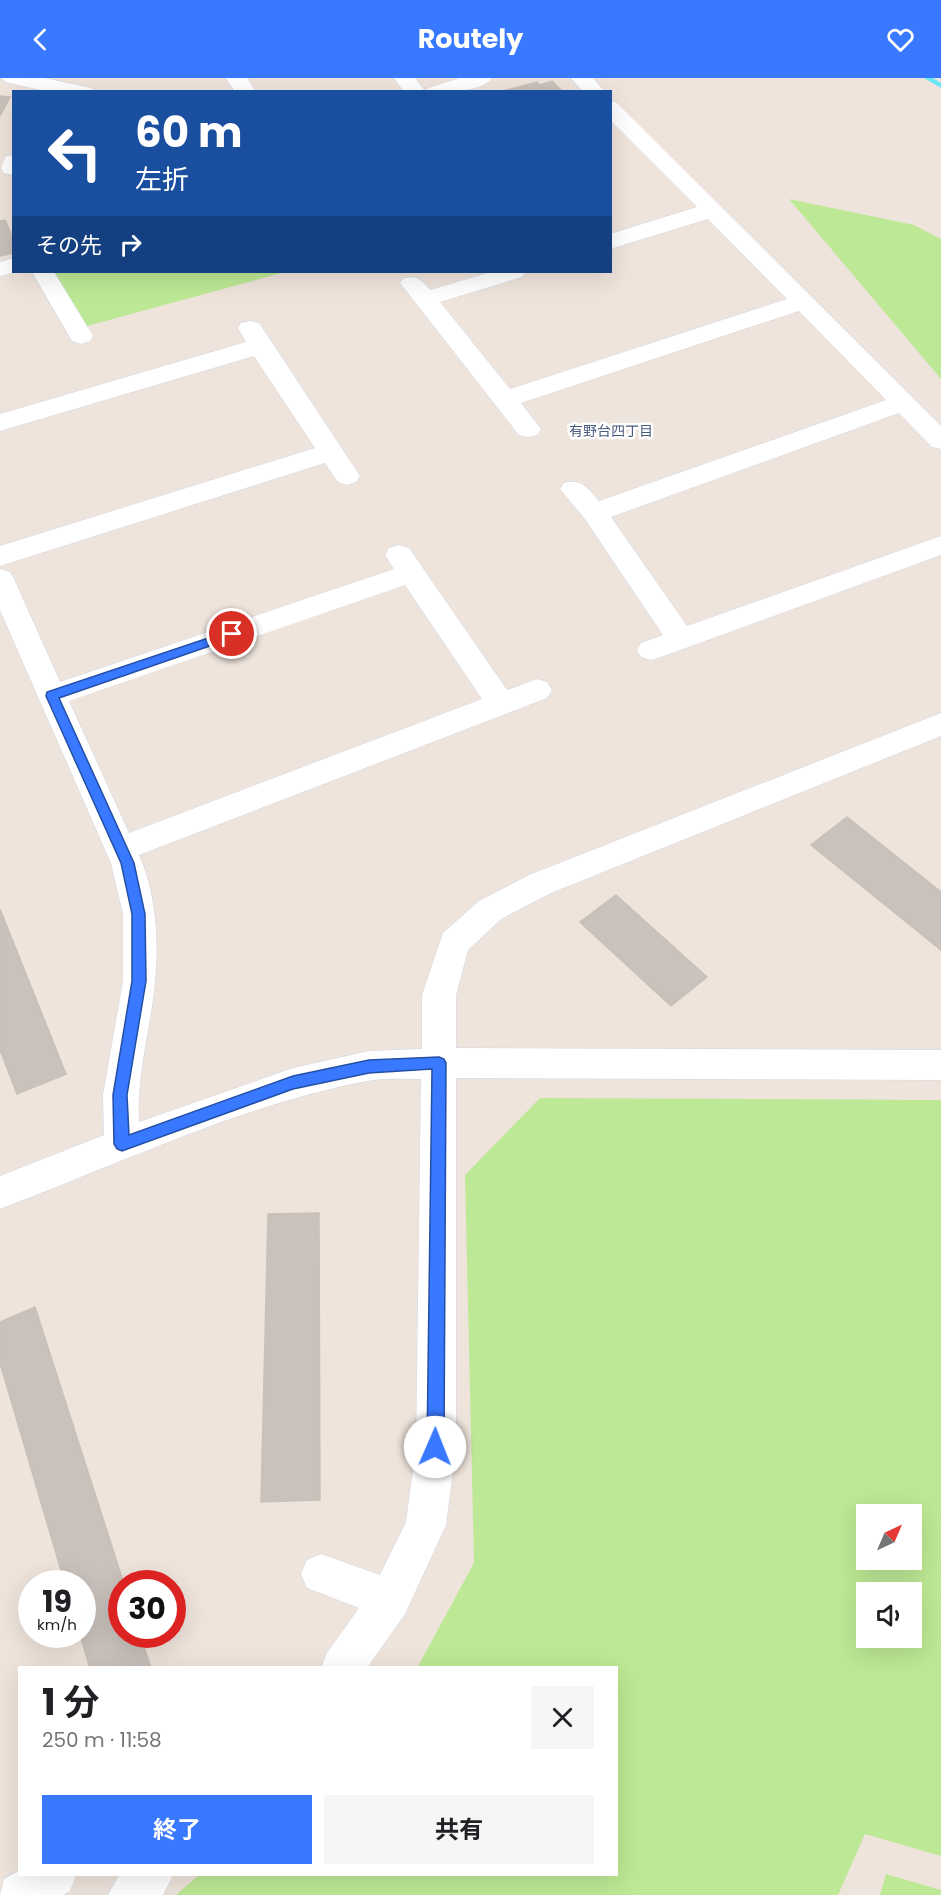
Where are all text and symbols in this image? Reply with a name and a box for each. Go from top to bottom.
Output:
text: Routely [418,20,523,57]
icon: back [24,23,57,56]
icon: heart [884,23,917,56]
text: 60 m [135,103,243,162]
icon: left [36,114,114,192]
text: 左折 [135,161,189,198]
icon: right [114,228,147,261]
text: その先 [36,230,102,261]
district label: 有野台四丁目 [569,421,653,441]
pin [206,608,257,659]
icon: arrive [215,617,248,650]
position arrow [403,1415,467,1479]
north arrow [856,1504,922,1570]
map controls [856,1504,922,1648]
speed limit sign: 30 [108,1570,186,1648]
text: 19 [42,1580,72,1623]
button: sound [856,1582,922,1648]
text: km/h [37,1614,77,1635]
text: 1 分 [42,1677,99,1728]
button: close [531,1686,594,1749]
text: 250 m · 11:58 [42,1726,162,1754]
button: 終了 [42,1795,312,1864]
button: 共有 [324,1795,594,1864]

